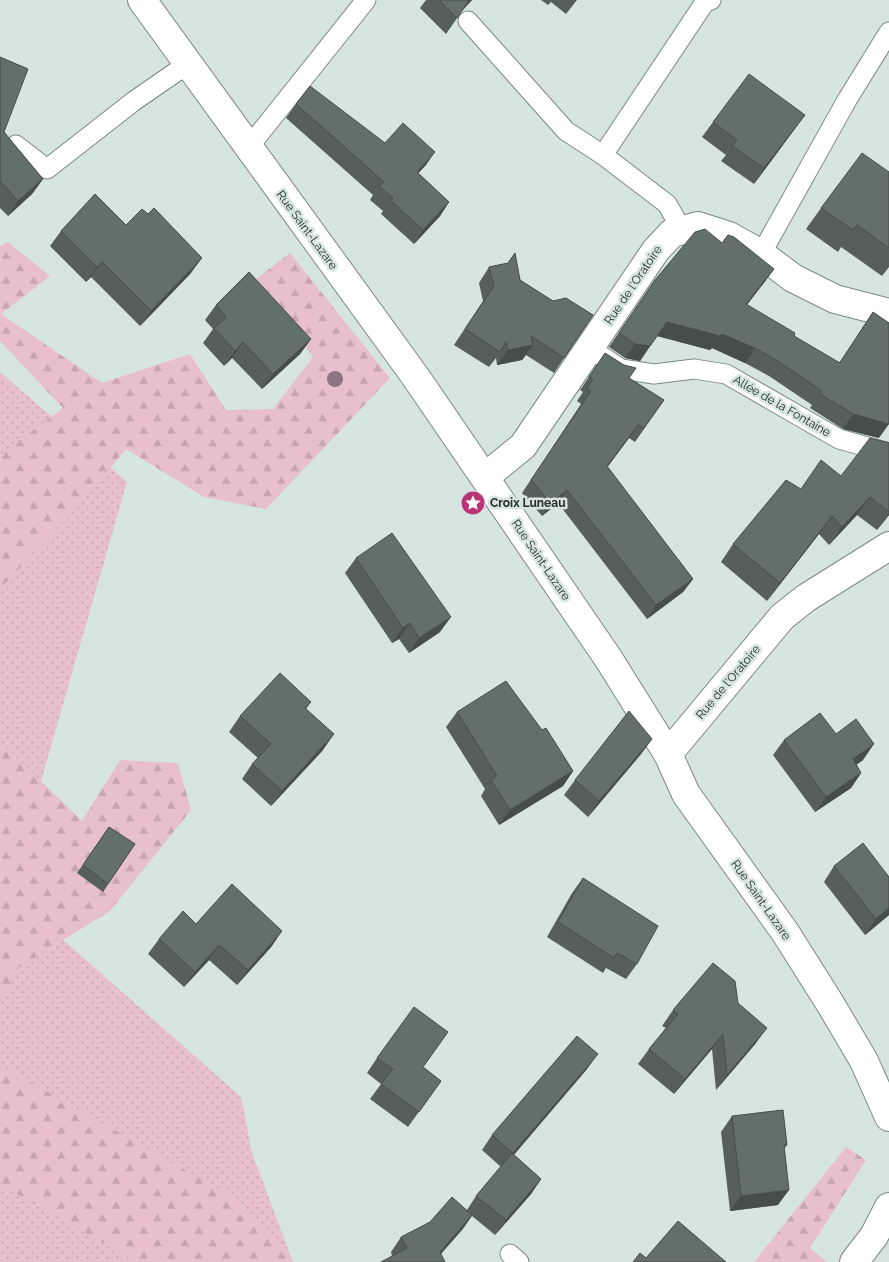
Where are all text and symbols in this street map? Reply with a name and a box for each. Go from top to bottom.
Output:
street label: Rue Saint-Lazare [274,188,340,272]
street label: Rue de l'Oratoire [601,243,665,327]
street label: Allée de la Fontaine [731,372,833,440]
place icon: Croix Luneau [460,490,486,516]
place label: Croix Luneau [490,496,566,510]
street label: Rue Saint-Lazare [509,517,573,603]
street label: Rue de l'Oratoire [693,642,763,722]
street label: Rue Saint-Lazare [728,857,794,943]

